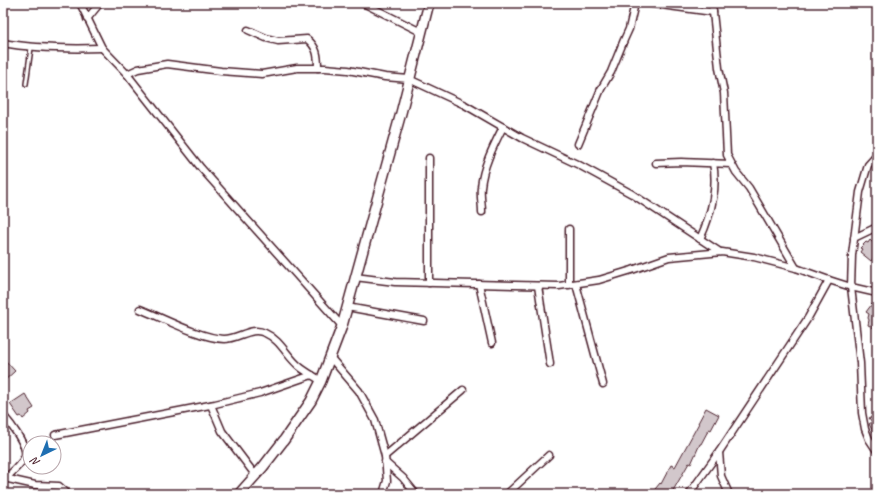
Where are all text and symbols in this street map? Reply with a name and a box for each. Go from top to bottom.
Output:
north arrow [22,435,62,475]
text: N [26,453,42,470]

